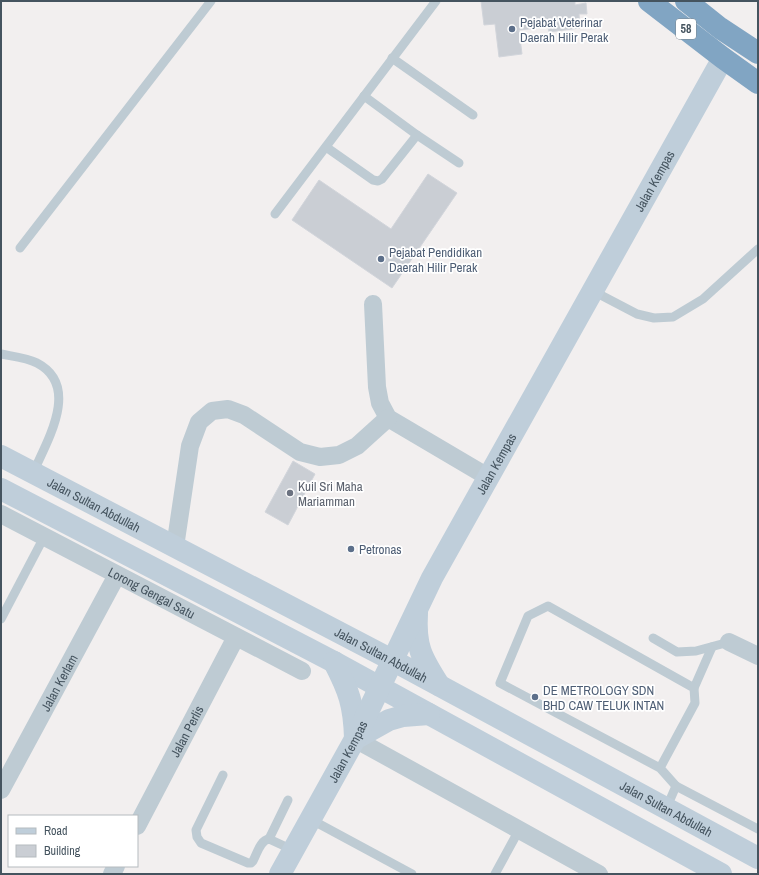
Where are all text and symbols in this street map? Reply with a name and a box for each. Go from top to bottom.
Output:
place label: Pejabat Veterinar Daerah Hilir Perak [520,14,609,46]
road number: 58 [676,19,696,39]
marker: Pejabat Veterinar Daerah Hilir Perak [507,24,517,34]
street label: Jalan Kempas [630,147,678,215]
place label: Pejabat Pendidikan Daerah Hilir Perak [389,244,482,276]
marker: Pejabat Pendidikan Daerah Hilir Perak [376,254,386,264]
street label: Jalan Kempas [472,430,520,497]
street label: Jalan Sultan Abdullah [45,473,144,536]
place label: Kuil Sri Maha Mariamman [298,478,363,510]
marker: Kuil Sri Maha Mariamman [285,488,295,498]
place label: Petronas [359,541,402,558]
marker: Petronas [346,544,356,554]
street label: Lorong Gengal Satu [105,563,198,622]
street label: Jalan Sultan Abdullah [332,623,431,686]
street label: Jalan Kerlam [37,651,81,714]
place label: DE METROLOGY SDN BHD CAW TELUK INTAN [543,682,664,714]
marker: DE METROLOGY SDN BHD CAW TELUK INTAN [530,692,540,702]
street label: Jalan Perlis [166,703,207,760]
street label: Jalan Kempas [324,718,371,785]
street label: Jalan Sultan Abdullah [617,777,716,840]
legend [8,815,138,867]
text: Road [44,823,68,839]
text: Building [44,843,81,859]

